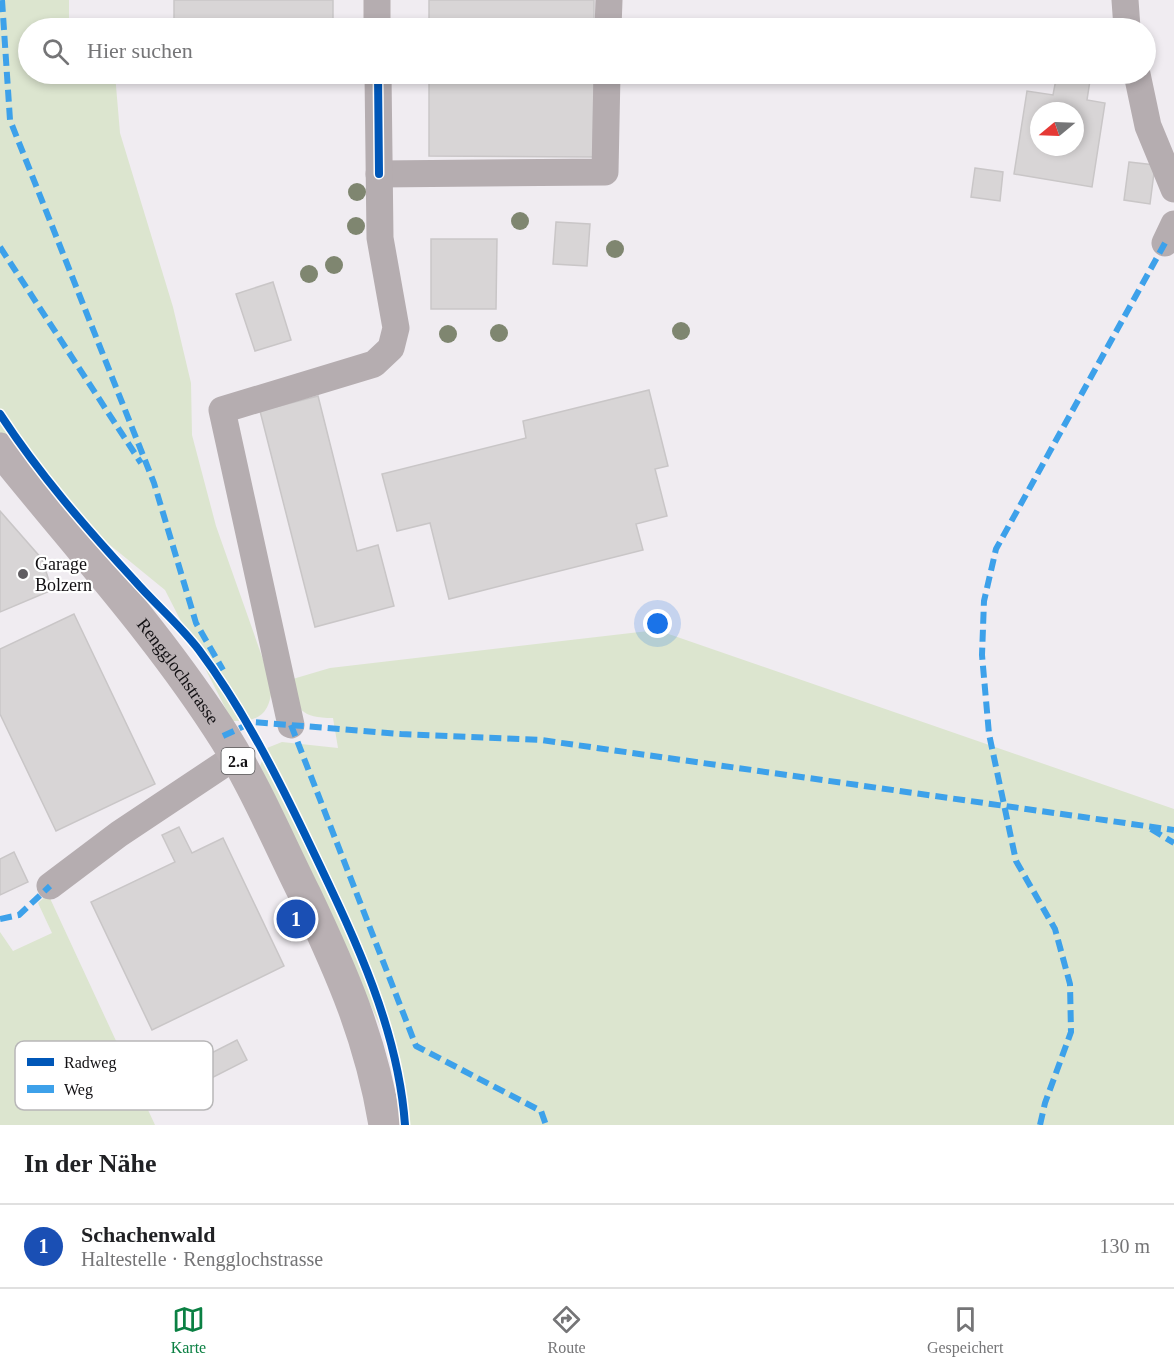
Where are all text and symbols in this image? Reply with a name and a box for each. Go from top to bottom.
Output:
search box [18,18,1156,84]
icon: search [39,35,72,68]
text: Hier suchen [87,38,193,63]
north arrow [1030,102,1084,156]
place label: Garage Bolzern [35,554,92,595]
marker: Garage Bolzern [16,567,30,581]
your location [643,609,672,638]
street label: Rengglochstrasse [133,614,223,728]
road number: 2.a [222,748,254,774]
pin: 1 [276,896,316,942]
legend [15,1041,213,1110]
text: Radweg [64,1054,116,1072]
text: Weg [64,1081,93,1099]
text: In der Nähe [24,1149,156,1178]
text: Schachenwald [81,1222,215,1247]
text: 1 [39,1235,49,1257]
text: 130 m [1099,1235,1150,1257]
text: Haltestelle · Rengglochstrasse [81,1248,323,1270]
tab: Karte [171,1303,206,1357]
tab: Route [547,1303,586,1357]
tab: Gespeichert [927,1303,1003,1357]

